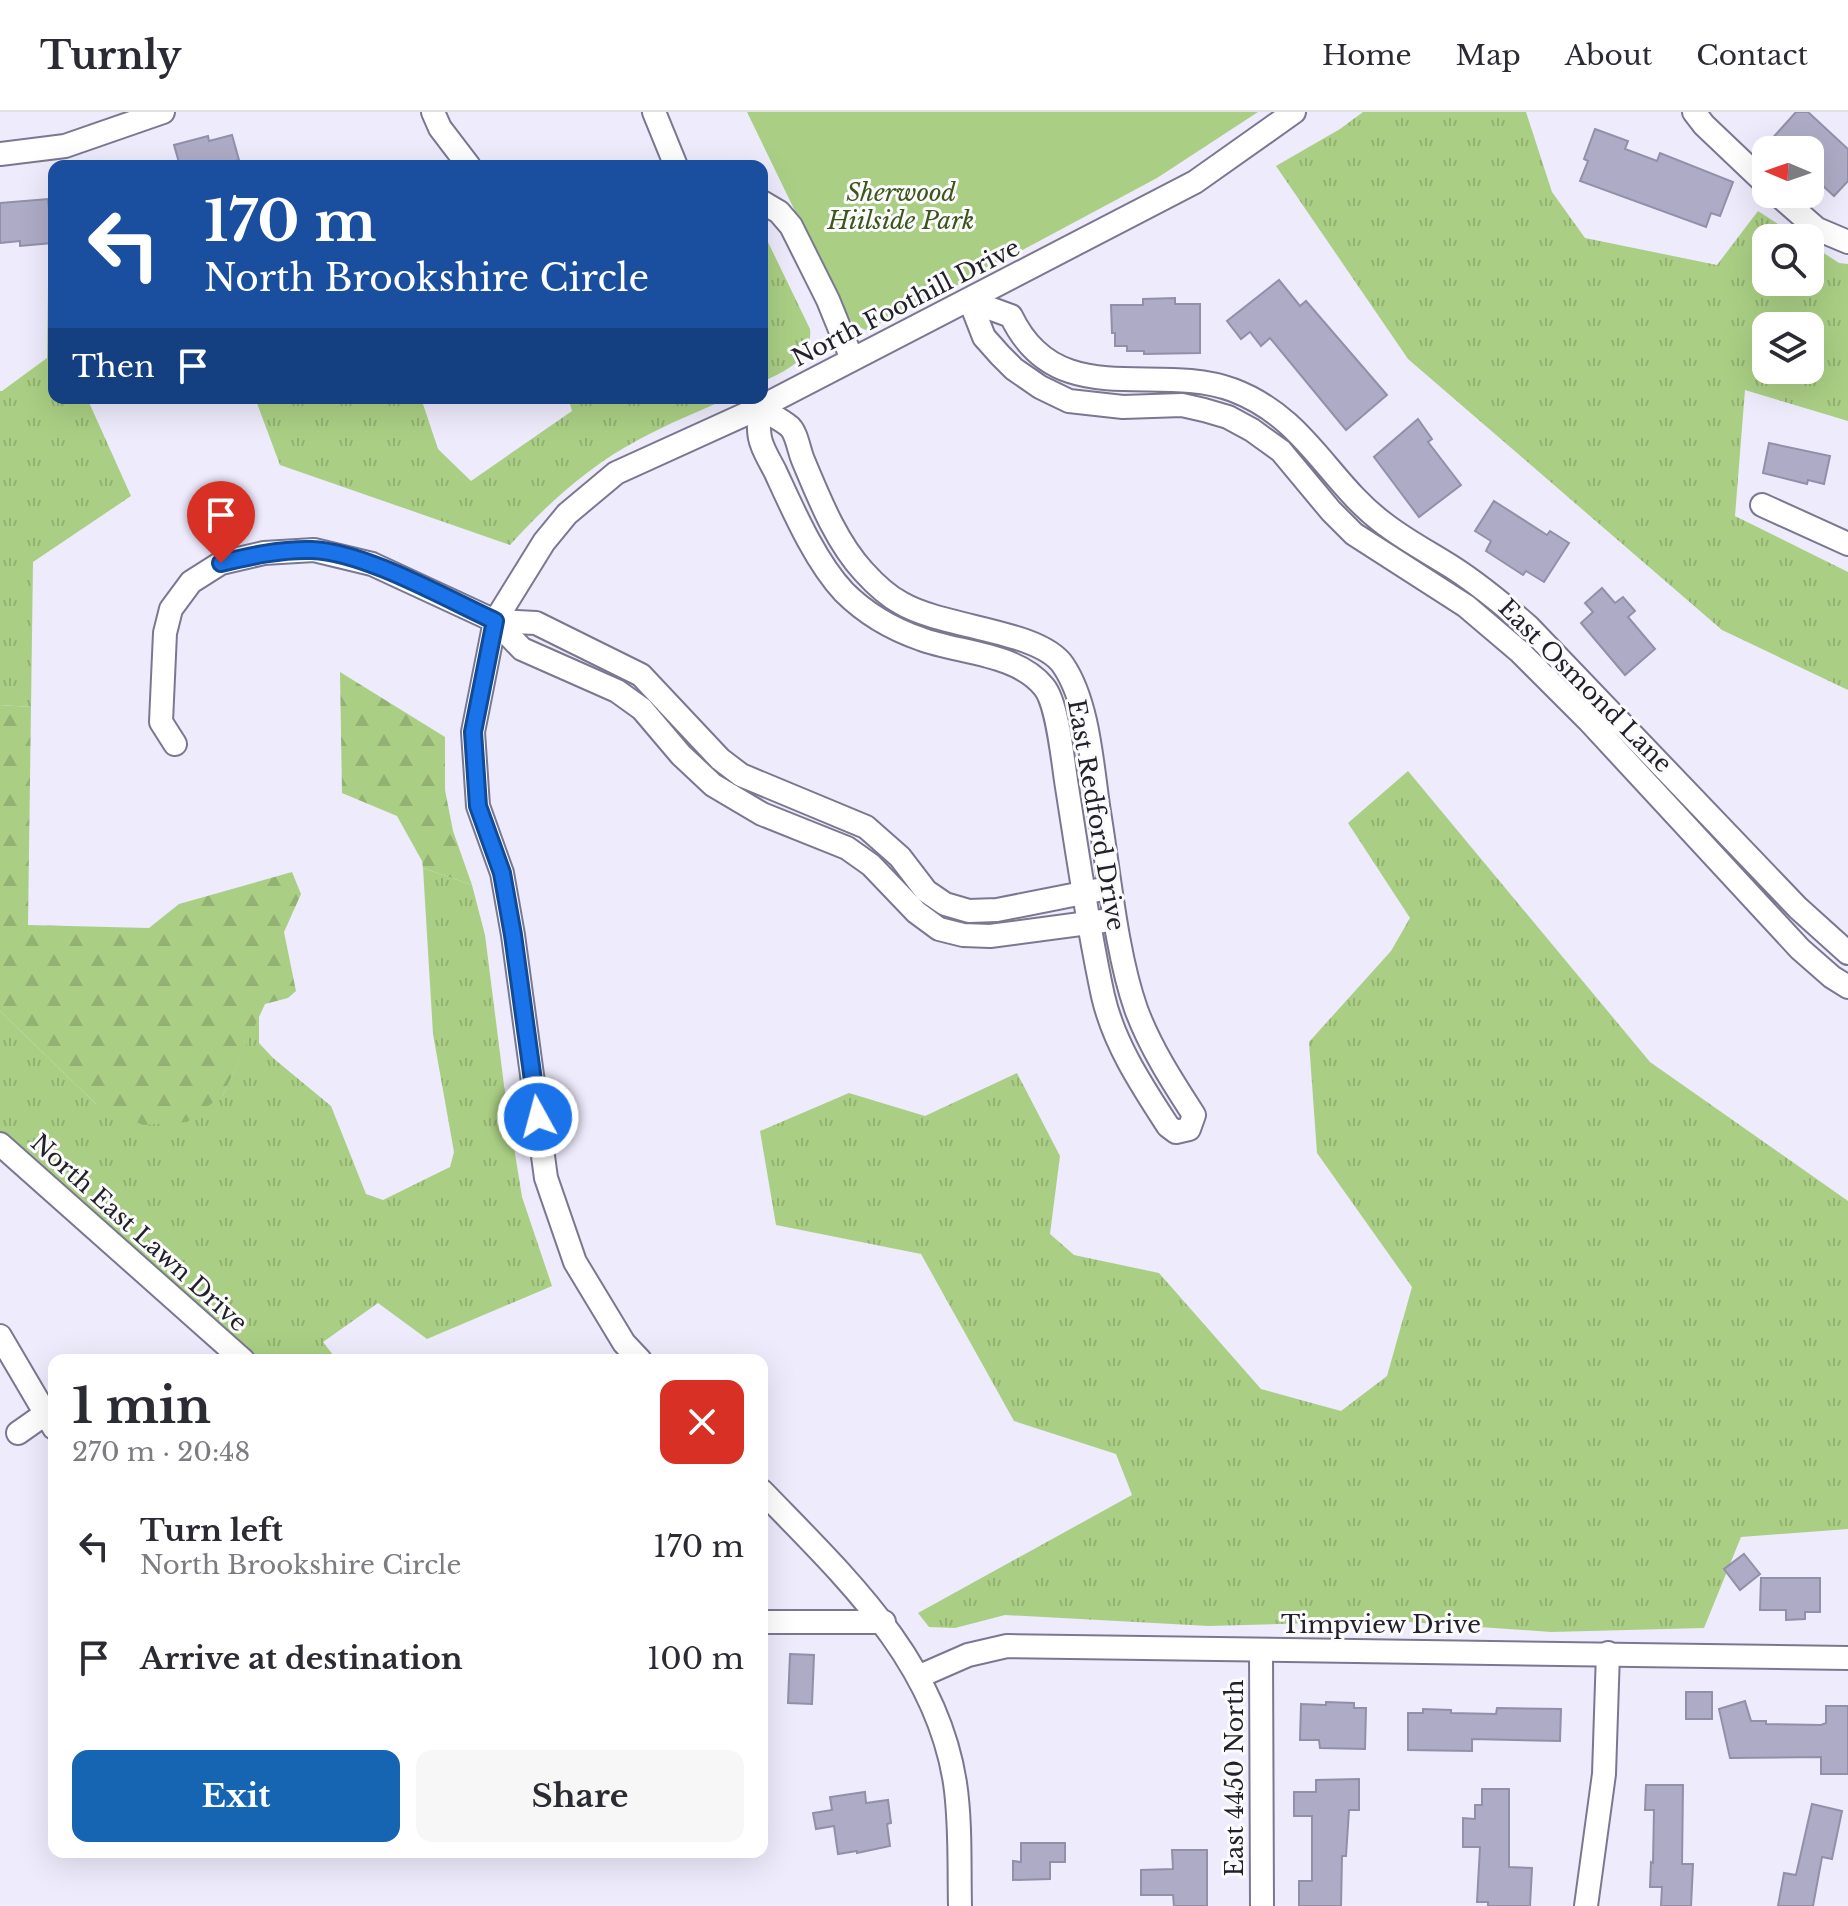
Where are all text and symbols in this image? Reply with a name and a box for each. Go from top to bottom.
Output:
text: Turnly [40,32,181,79]
text: Home [1322,38,1412,73]
text: Map [1456,38,1521,73]
text: About [1565,38,1652,73]
text: Contact [1696,38,1808,73]
north arrow [1752,136,1824,208]
map controls [1752,136,1824,384]
park label: Sherwood Hiilside Park [827,178,974,235]
text: 170 m [204,187,376,256]
icon: left [72,192,176,296]
button: search [1752,224,1824,296]
street label: North Foothill Drive [787,232,1025,373]
text: North Brookshire Circle [204,256,649,301]
button: layers [1752,312,1824,384]
icon: arrive [171,344,215,388]
text: Then [72,348,155,385]
pin [187,481,255,563]
icon: arrive [199,493,243,537]
street label: East Osmond Lane [1493,593,1678,778]
street label: East Redford Drive [1062,697,1131,933]
position arrow [496,1075,580,1159]
street label: North East Lawn Drive [25,1128,253,1337]
text: 1 min [72,1376,211,1436]
button: close [660,1380,744,1464]
text: 270 m · 20:48 [72,1436,250,1468]
text: Turn left [140,1512,283,1549]
icon: left [72,1524,116,1568]
text: 170 m [653,1528,744,1565]
text: North Brookshire Circle [140,1549,461,1581]
street label: Timpview Drive [1281,1610,1481,1639]
icon: arrive [72,1636,116,1680]
text: Arrive at destination [140,1640,463,1677]
text: 100 m [647,1640,744,1677]
street label: East 4450 North [1220,1680,1249,1876]
button: Exit [72,1750,400,1842]
button: Share [416,1750,744,1842]

